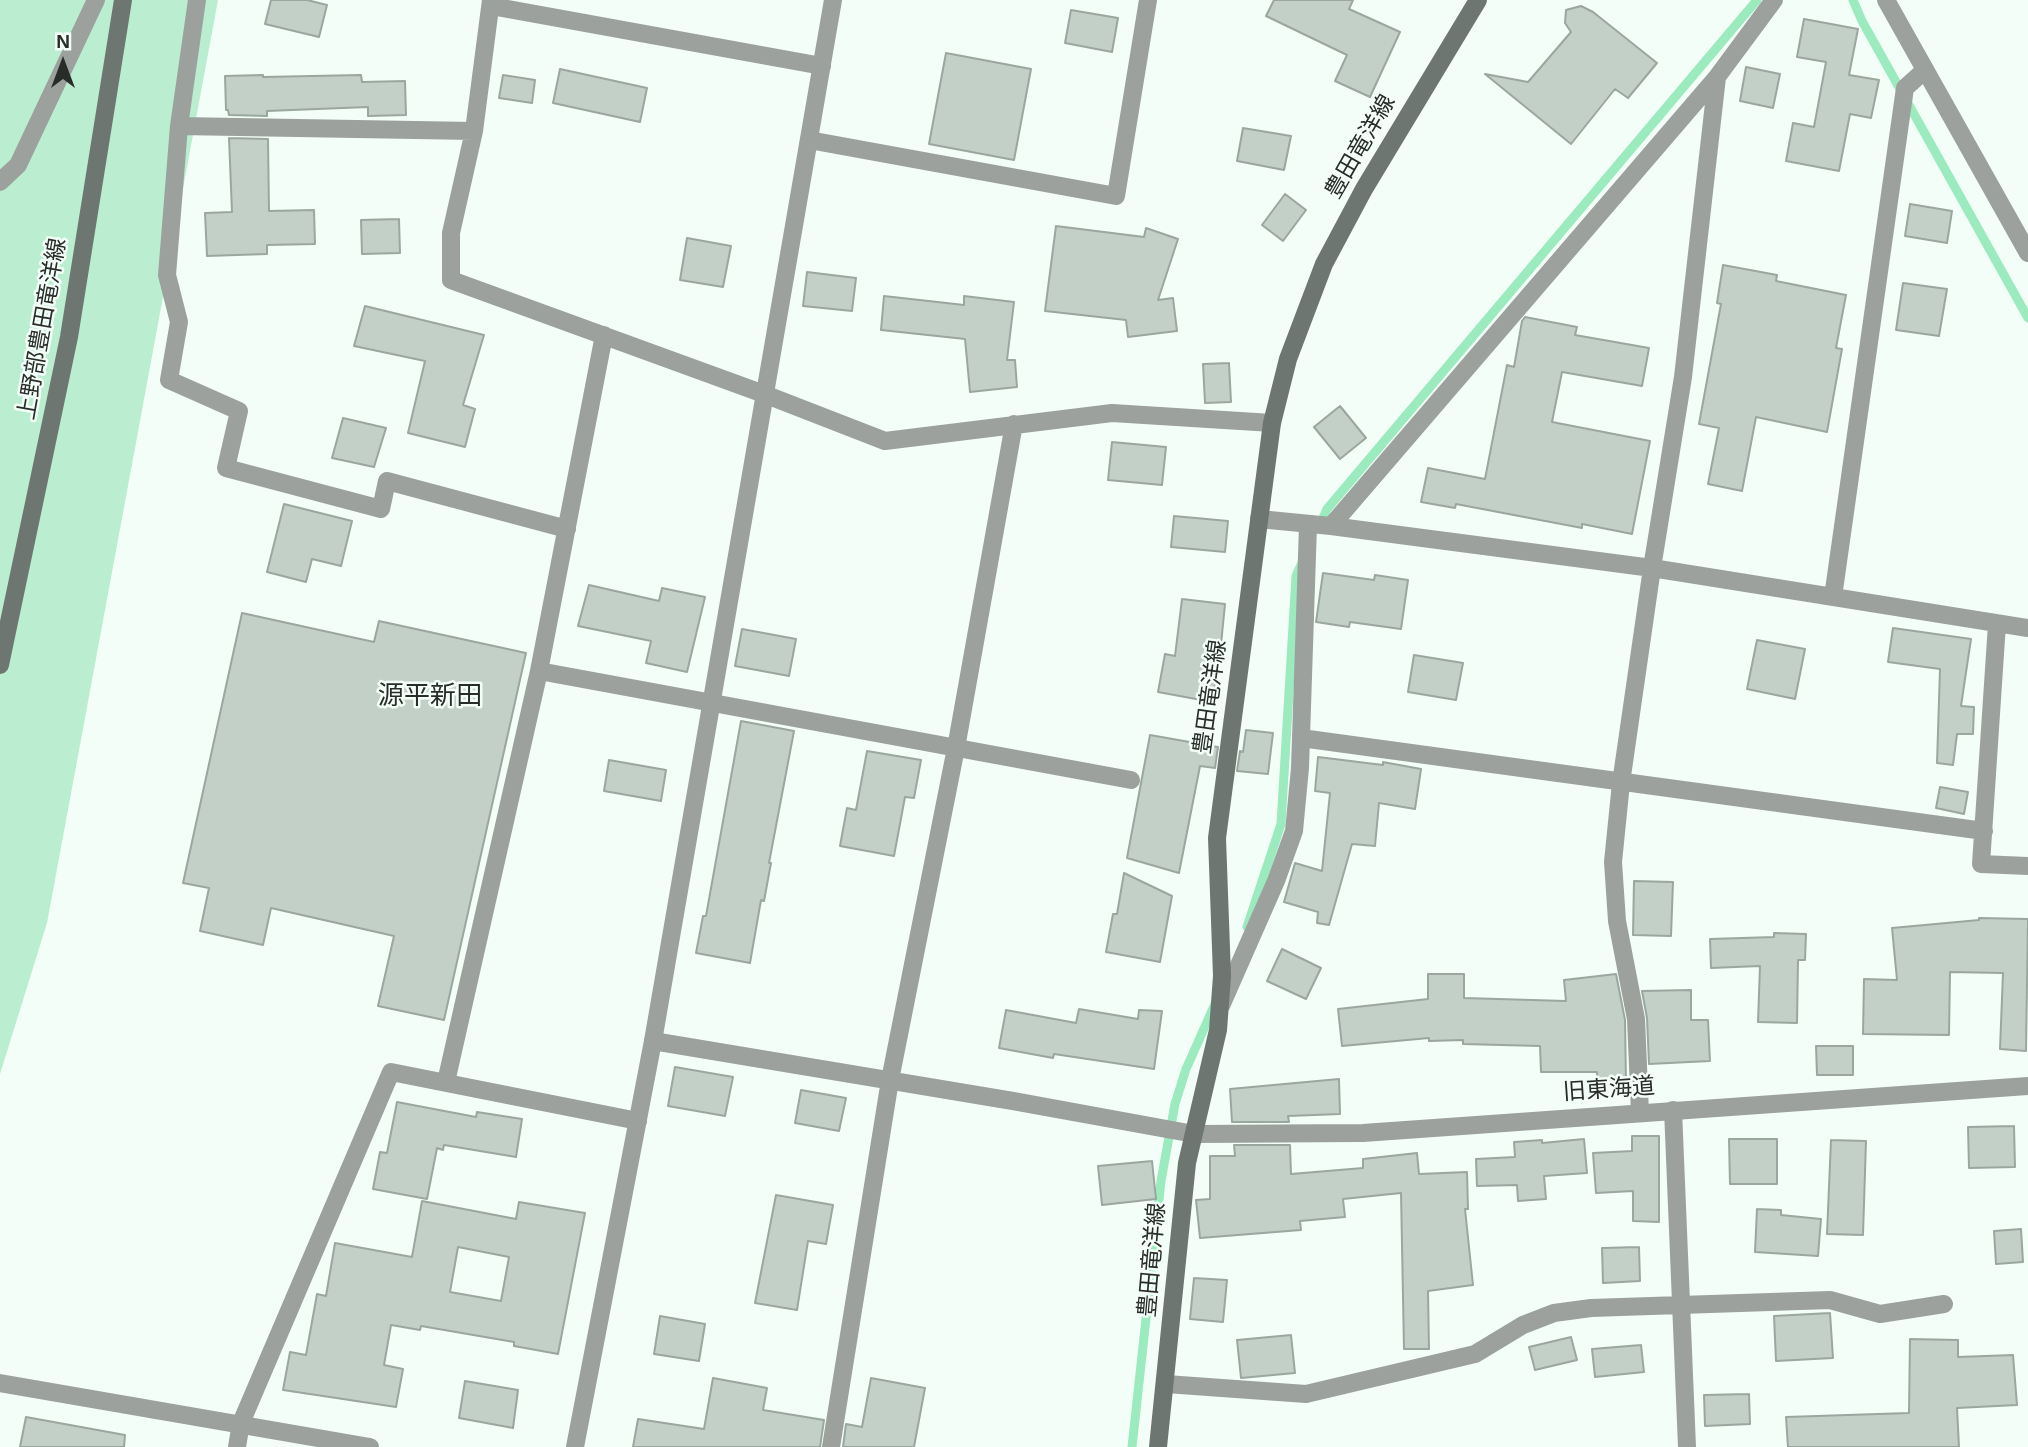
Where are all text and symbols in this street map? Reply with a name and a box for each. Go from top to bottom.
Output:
north arrow [28,28,98,98]
text: N [56,31,70,52]
street label: 豊田竜洋線 [1320,90,1402,204]
street label: 上野部豊田竜洋線 [13,236,73,422]
street label: 豊田竜洋線 [1189,638,1233,756]
district label: 源平新田 [378,681,482,713]
street label: 旧東海道 [1562,1073,1656,1107]
street label: 豊田竜洋線 [1134,1202,1172,1318]

